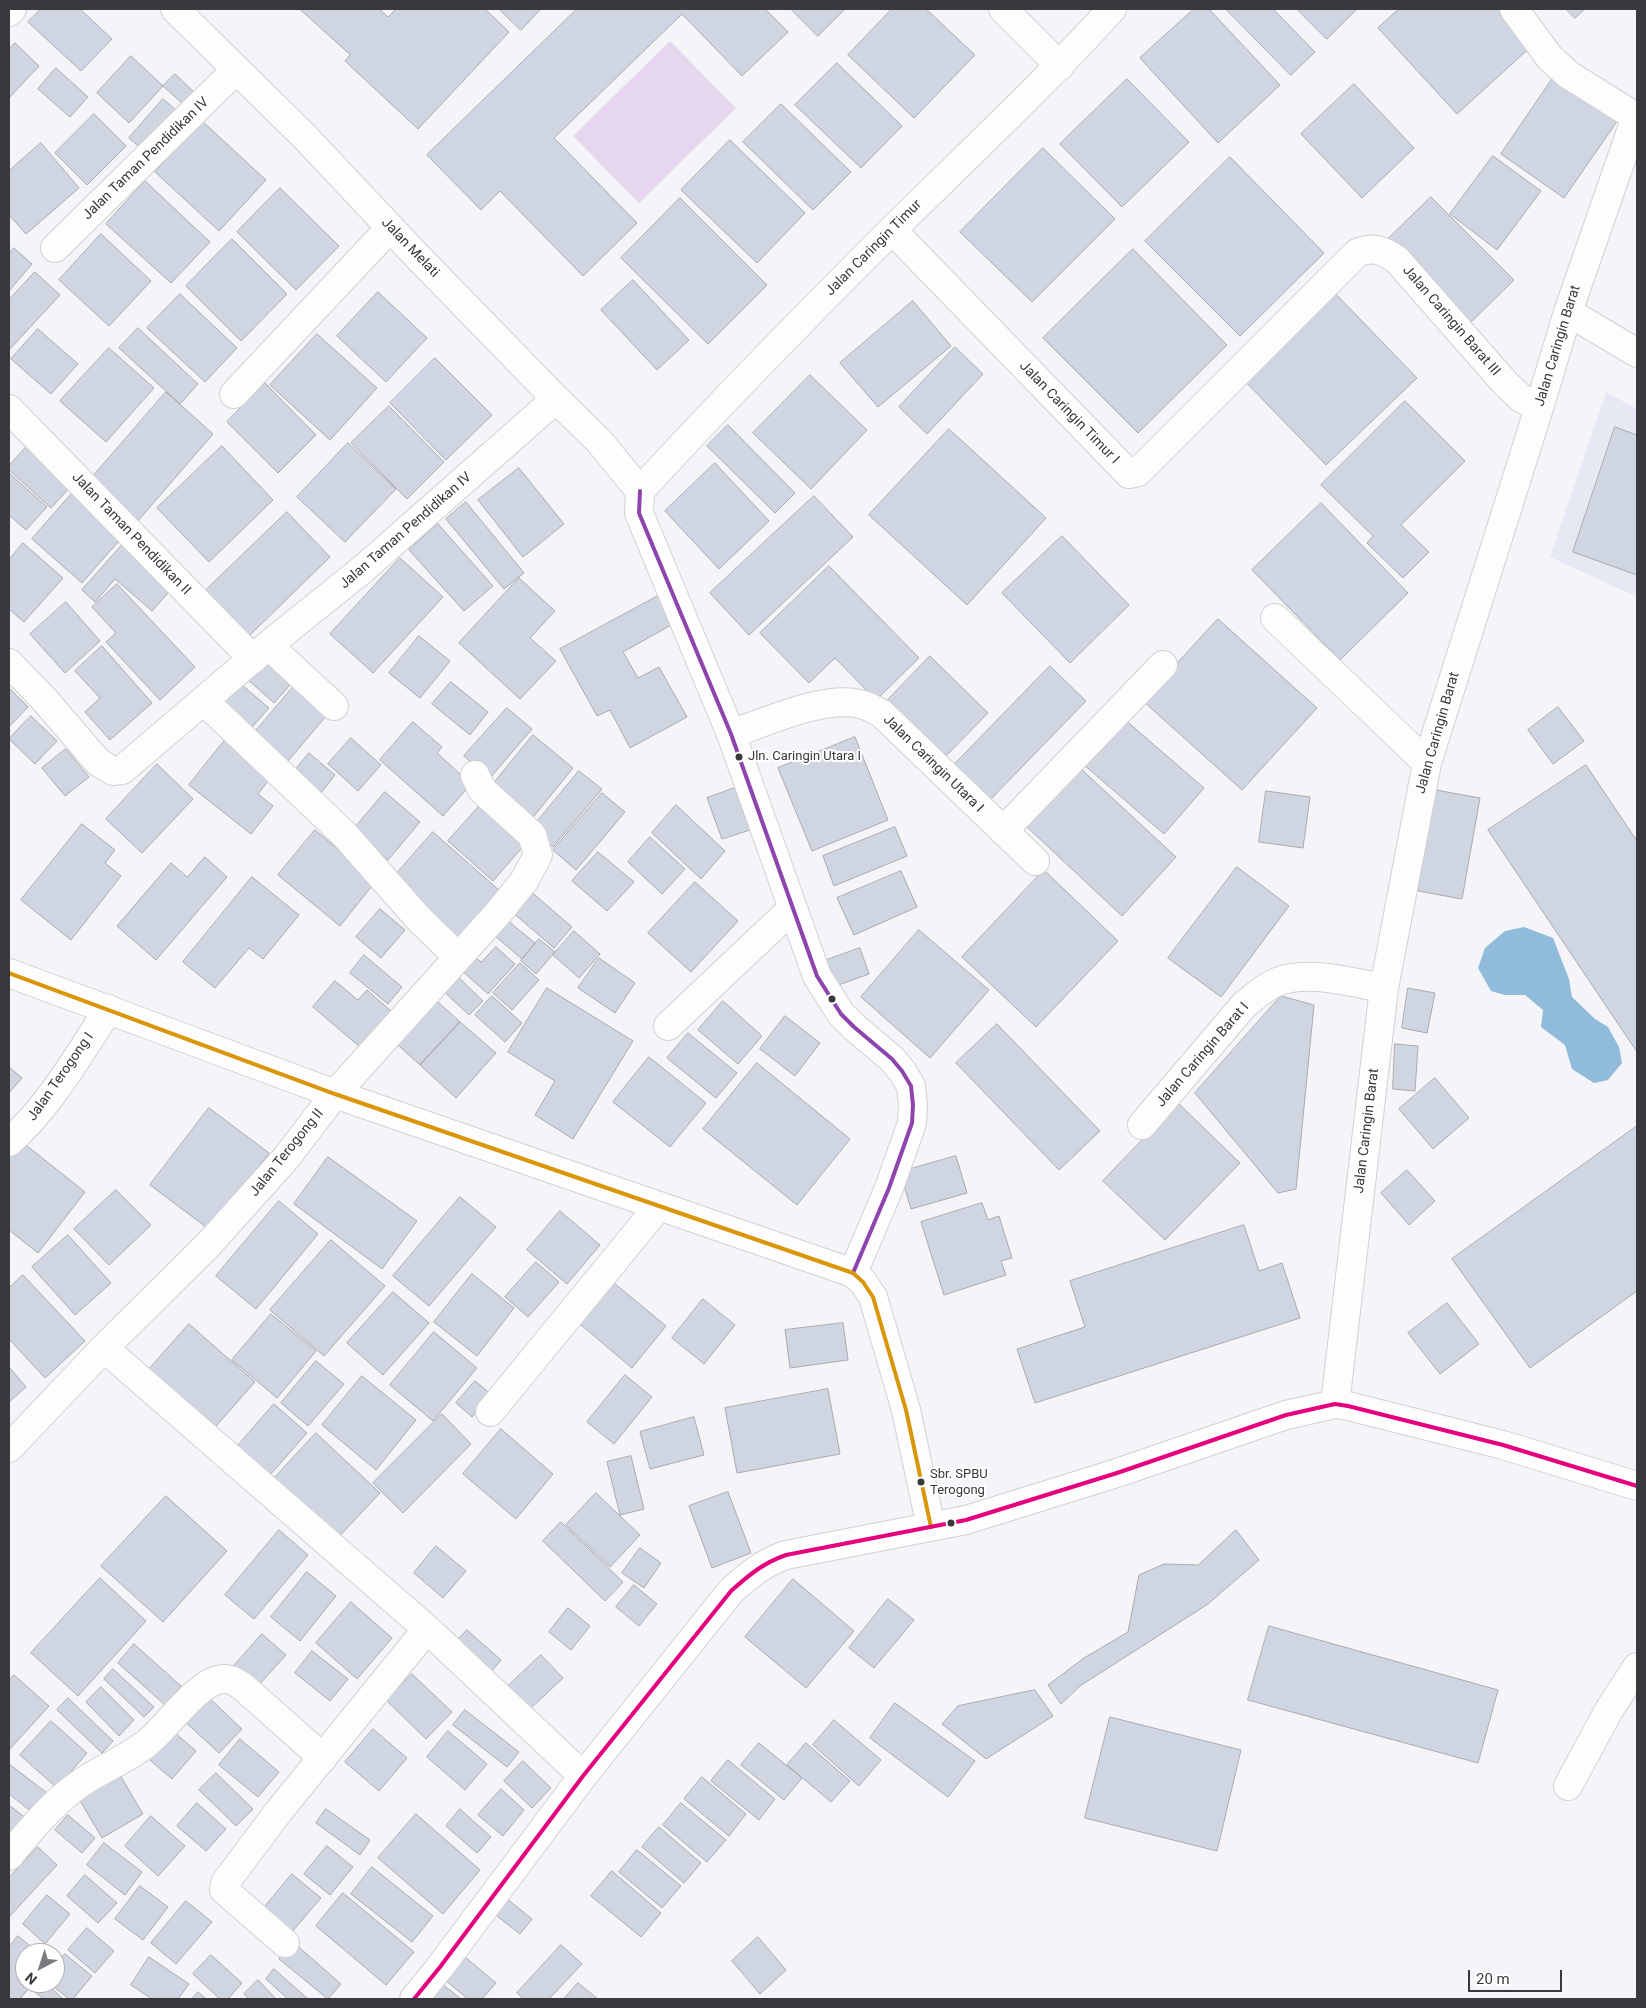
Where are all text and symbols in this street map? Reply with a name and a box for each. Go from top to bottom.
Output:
street label: Jalan Taman Pendidikan IV [79,94,213,224]
street label: Jalan Caringin Timur [822,196,926,300]
street label: Jalan Melati [377,215,443,281]
street label: Jalan Caringin Barat III [1399,262,1503,380]
street label: Jalan Caringin Barat [1532,283,1584,409]
street label: Jalan Caringin Timur I [1016,358,1122,468]
street label: Jalan Taman Pendidikan II [68,469,194,599]
street label: Jalan Taman Pendidikan IV [337,469,475,593]
street label: Jalan Caringin Barat [1413,670,1463,796]
street label: Jalan Caringin Utara I [879,712,987,816]
place label: Jln. Caringin Utara I [748,749,861,765]
marker: Jln. Caringin Utara I [734,752,744,762]
unlabelled marker [827,994,837,1004]
street label: Jalan Caringin Barat I [1153,999,1253,1111]
street label: Jalan Terogong I [24,1030,98,1124]
street label: Jalan Caringin Barat [1351,1068,1383,1194]
street label: Jalan Terogong II [247,1106,327,1200]
place label: Sbr. SPBU Terogong [930,1467,988,1498]
marker: Sbr. SPBU Terogong [916,1477,926,1487]
unlabelled marker [946,1518,956,1528]
north arrow [15,1943,65,1993]
scale bar [1471,1960,1565,1992]
text: N [22,1969,40,1988]
text: 20 m [1476,1970,1510,1988]

